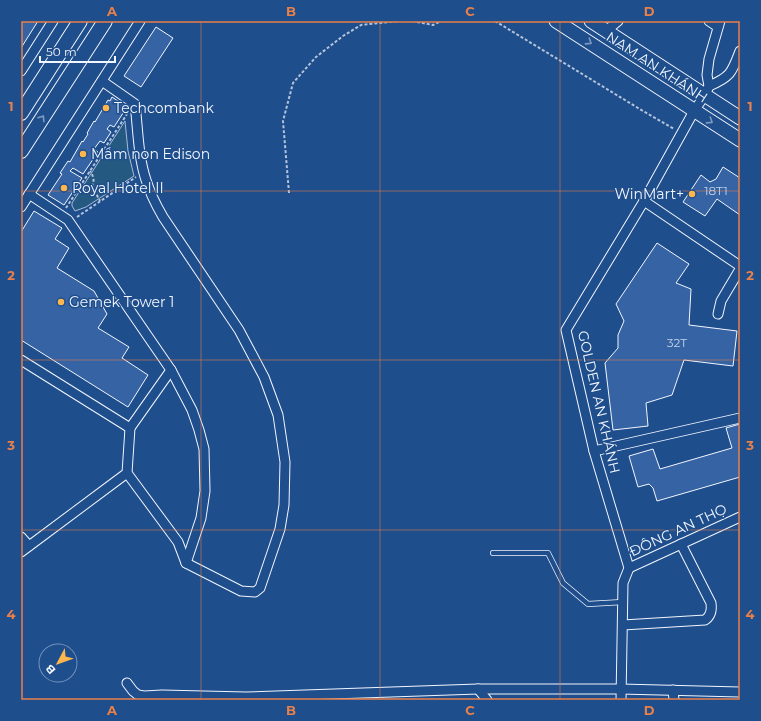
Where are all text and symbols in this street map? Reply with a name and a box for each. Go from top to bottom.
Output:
text: A [106,3,118,19]
text: B [286,3,296,19]
text: C [465,3,475,19]
text: D [644,3,655,19]
street label: NAM AN KHÁNH [603,27,711,107]
scale bar [40,38,115,64]
one-way arrow [585,38,592,45]
text: 50 m [46,44,77,59]
text: 1 [8,98,14,114]
text: 1 [747,98,753,114]
place label: Techcombank [114,99,215,117]
marker: Techcombank [101,103,111,113]
one-way arrow [37,115,45,122]
one-way arrow [706,116,713,123]
place label: Mầm non Edison [91,145,210,163]
marker: Mầm non Edison [78,149,88,159]
place label: Royal Hotel II [72,179,164,197]
marker: Royal Hotel II [59,183,69,193]
house number: 18T1 [704,183,728,198]
place label: WinMart+ [614,185,684,203]
marker: WinMart+ [687,189,697,199]
text: 2 [7,267,15,283]
text: 2 [746,267,754,283]
place label: Gemek Tower 1 [69,293,174,311]
marker: Gemek Tower 1 [56,297,66,307]
street label: GOLDEN AN KHÁNH [574,329,624,475]
house number: 32T [667,335,687,350]
text: 3 [6,437,15,453]
text: 3 [745,437,754,453]
street label: ĐÔNG AN THỌ [626,499,730,560]
text: 4 [7,606,16,622]
text: 4 [746,606,755,622]
north arrow [38,643,78,683]
text: B [42,662,58,677]
text: A [106,702,118,718]
text: B [286,702,296,718]
text: C [465,702,475,718]
text: D [644,702,655,718]

